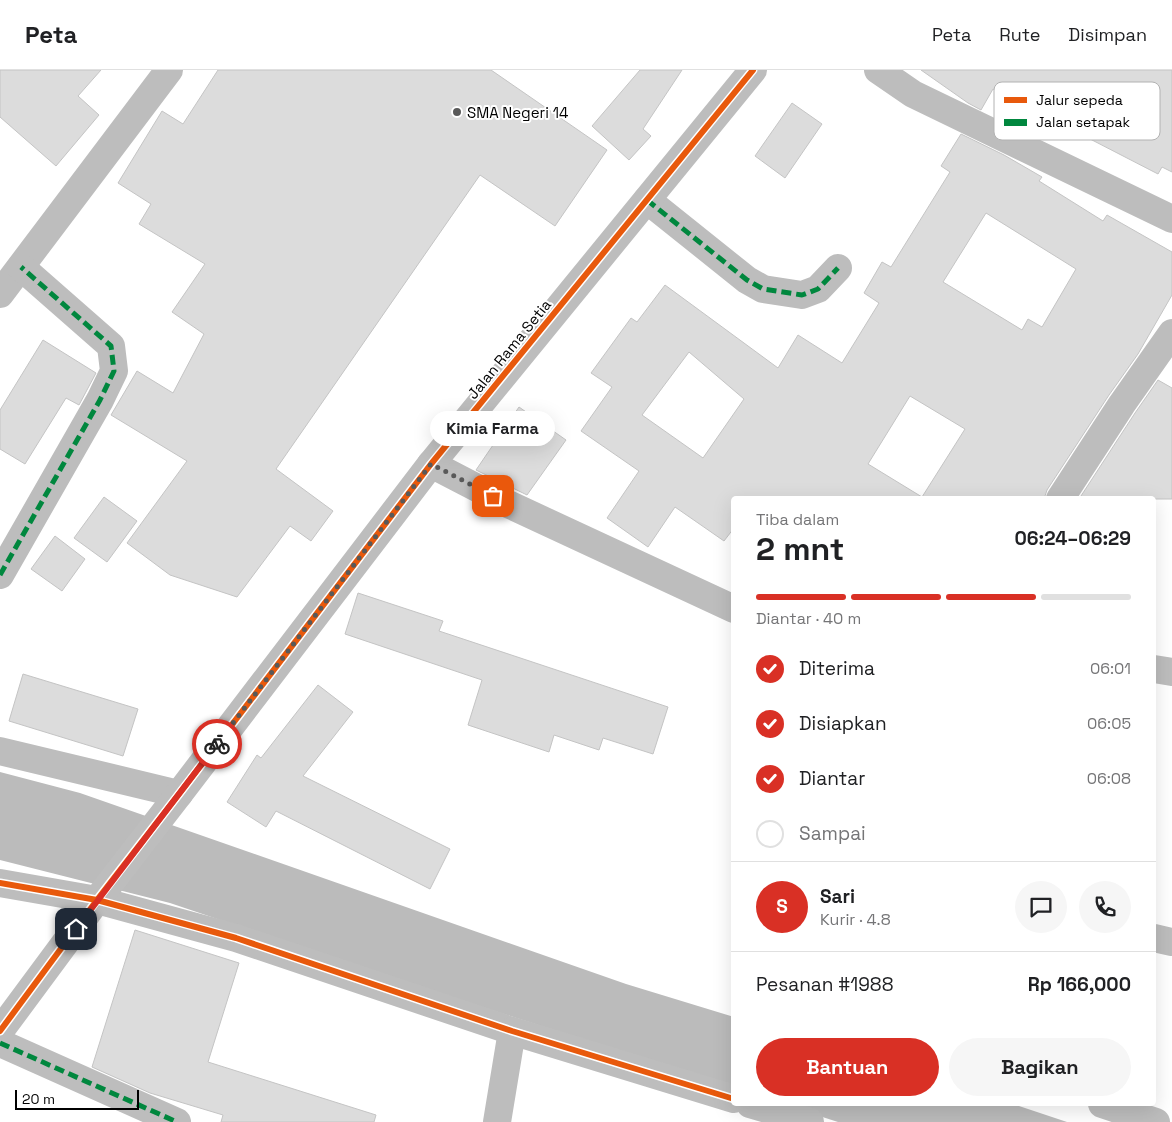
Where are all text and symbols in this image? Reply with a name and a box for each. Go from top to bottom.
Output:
text: Peta [25,19,78,50]
text: Peta [932,23,971,46]
text: Rute [999,23,1040,46]
text: Disimpan [1068,23,1147,46]
legend [994,82,1160,140]
text: Jalur sepeda [1036,91,1123,109]
place label: SMA Negeri 14 [467,103,568,122]
marker: SMA Negeri 14 [451,106,463,118]
text: Jalan setapak [1036,113,1131,131]
street label: Jalan Rama Setia [463,295,555,403]
callout: Kimia Farma [430,411,556,446]
text: Kimia Farma [446,418,539,439]
pin [472,475,514,517]
icon: bag [479,482,507,510]
text: Tiba dalam [756,509,839,530]
text: 06:24–06:29 [1014,526,1131,551]
text: 2 mnt [756,529,844,569]
text: Diantar · 40 m [756,608,861,629]
icon: check [756,655,784,683]
text: Diterima [799,656,875,681]
text: 06:01 [1090,658,1131,679]
icon: check [756,710,784,738]
text: Disiapkan [799,711,887,736]
text: 06:05 [1087,713,1131,734]
courier [192,719,242,769]
icon: bike [203,730,231,758]
icon: check [756,765,784,793]
text: Diantar [799,766,865,791]
text: 06:08 [1087,768,1131,789]
text: Sampai [799,821,866,846]
button: chat [1015,881,1067,933]
button: phone [1079,881,1131,933]
text: Sari [820,884,855,909]
text: S [776,894,788,919]
pin [55,908,97,950]
text: Kurir · 4.8 [820,909,891,930]
icon: home [62,915,90,943]
text: Pesanan #1988 [756,972,894,997]
text: Rp 166,000 [1028,972,1131,997]
button: Bantuan [756,1038,939,1096]
button: Bagikan [949,1038,1131,1096]
scale bar [15,1087,139,1110]
text: 20 m [22,1090,55,1108]

